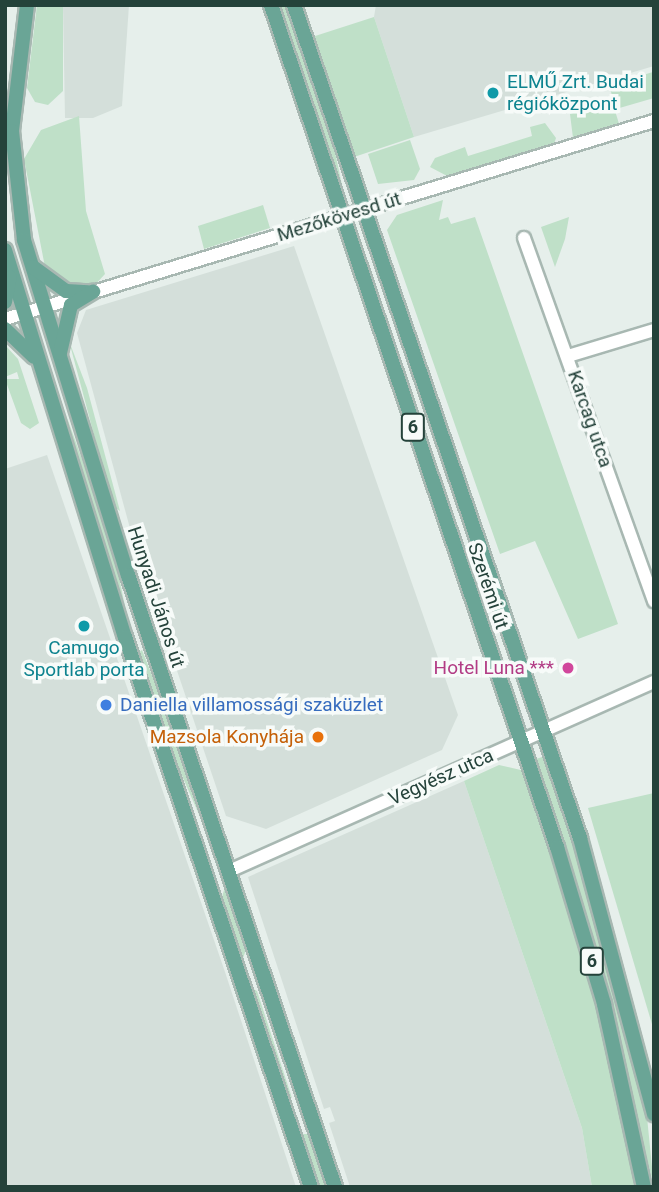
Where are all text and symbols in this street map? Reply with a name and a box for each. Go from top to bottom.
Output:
place label: ELMŰ Zrt. Budai régióközpont [507,71,644,115]
marker: ELMŰ Zrt. Budai régióközpont [485,85,501,101]
street label: Mezőkövesd út [274,187,404,247]
street label: Karcag utca [563,367,617,471]
road number: 6 [401,412,425,442]
street label: Hunyadi János út [122,524,190,670]
street label: Szerémi út [463,540,513,632]
marker: Camugo Sportlab porta [76,618,92,634]
place label: Camugo Sportlab porta [23,637,145,681]
place label: Hotel Luna *** [434,657,554,679]
marker: Hotel Luna *** [560,660,576,676]
place label: Daniella villamossági szaküzlet [120,694,383,716]
marker: Daniella villamossági szaküzlet [98,697,114,713]
place label: Mazsola Konyhája [150,726,304,748]
marker: Mazsola Konyhája [310,729,326,745]
street label: Vegyész utca [385,744,497,810]
road number: 6 [580,946,604,976]

